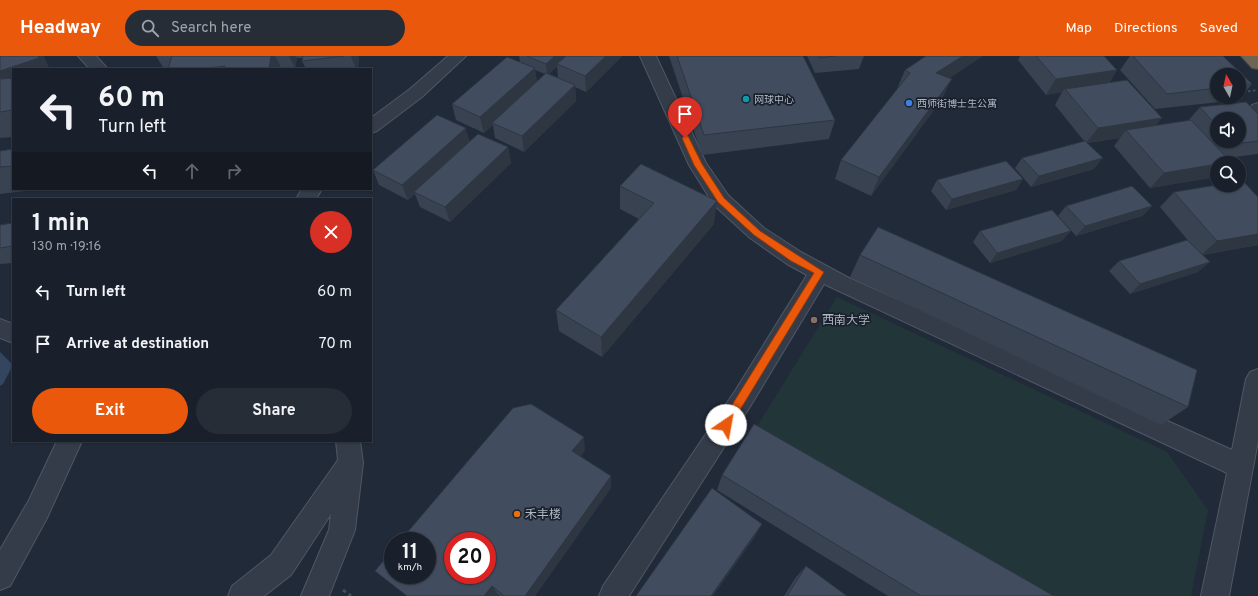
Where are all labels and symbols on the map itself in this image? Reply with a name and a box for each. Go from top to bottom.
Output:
north arrow [1210,68,1246,104]
marker: 网球中心 [741,94,751,104]
place label: 网球中心 [754,94,794,107]
pin [668,97,702,138]
marker: 西师街博士生公寓 [904,98,914,108]
place label: 西师街博士生公寓 [917,98,997,111]
place label: 西南大学 [822,313,870,329]
marker: 西南大学 [809,315,819,325]
position arrow [705,404,747,446]
place label: 禾丰楼 [525,507,561,523]
marker: 禾丰楼 [512,509,522,519]
speed limit sign: 20 [444,532,496,584]

